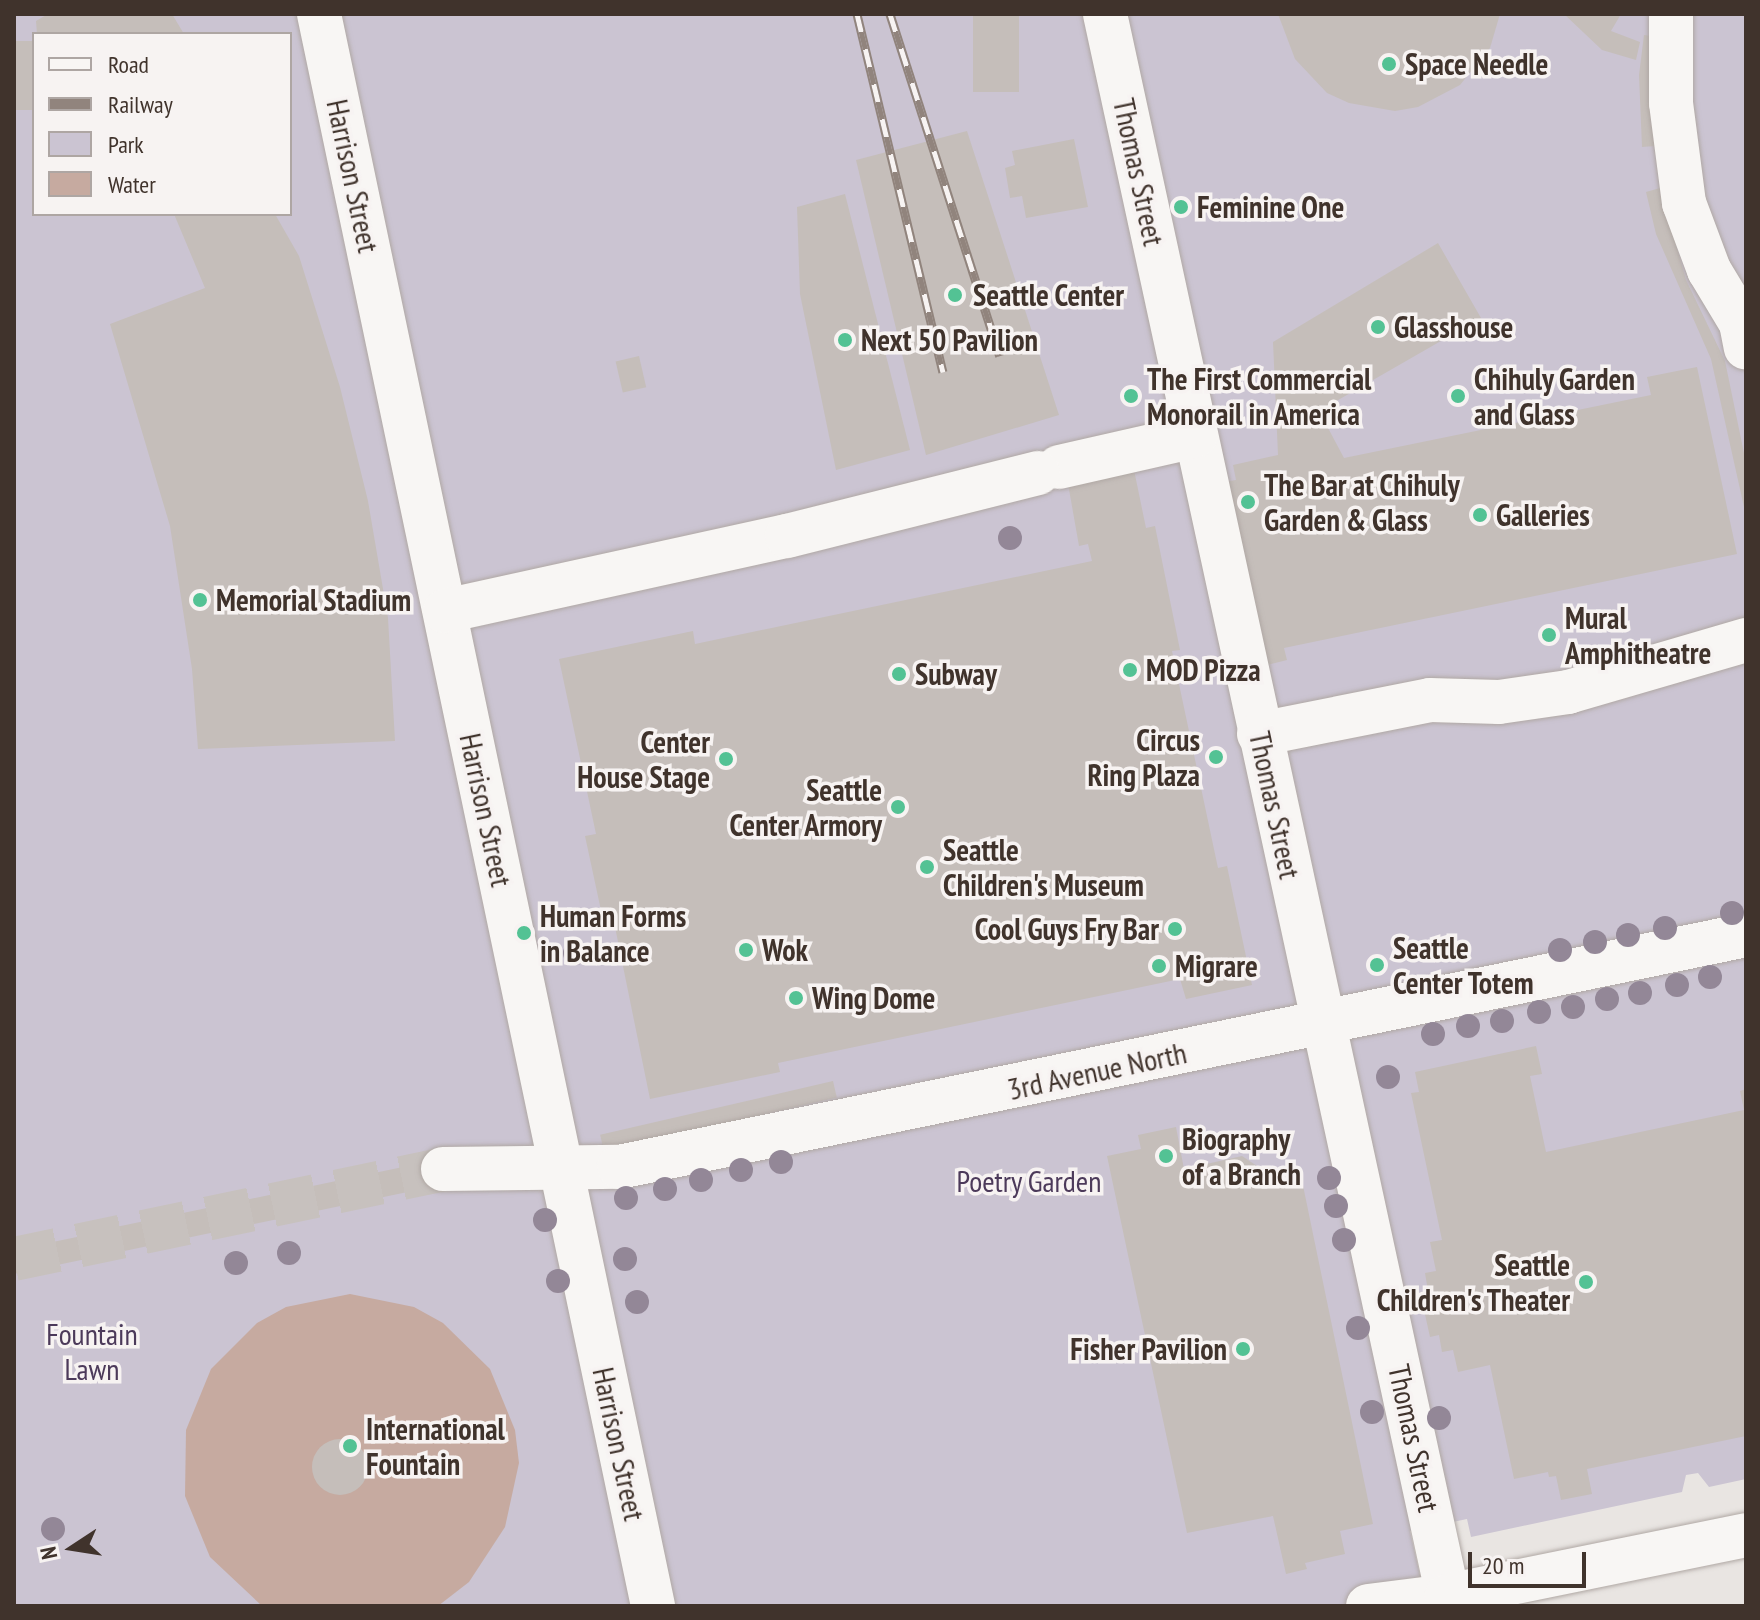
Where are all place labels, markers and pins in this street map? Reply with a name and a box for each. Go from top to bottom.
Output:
place label: Space Needle [1405,46,1548,82]
marker: Space Needle [1380,55,1398,73]
place label: Feminine One [1197,189,1345,225]
marker: Feminine One [1172,198,1190,216]
place label: Seattle Center [973,277,1124,313]
marker: Seattle Center [944,284,966,306]
place label: Glasshouse [1394,309,1513,345]
marker: Glasshouse [1369,318,1387,336]
place label: Next 50 Pavilion [861,322,1038,358]
marker: Next 50 Pavilion [836,331,854,349]
place label: The First Commercial Monorail in America [1147,361,1372,432]
place label: Chihuly Garden and Glass [1474,361,1636,432]
marker: The First Commercial Monorail in America [1122,387,1140,405]
marker: Chihuly Garden and Glass [1449,387,1467,405]
place label: The Bar at Chihuly Garden & Glass [1264,467,1460,538]
marker: The Bar at Chihuly Garden & Glass [1239,493,1257,511]
place label: Galleries [1496,497,1590,533]
marker: Galleries [1471,506,1489,524]
place label: Memorial Stadium [216,582,411,618]
marker: Memorial Stadium [191,591,209,609]
place label: Mural Amphitheatre [1565,600,1711,670]
marker: Mural Amphitheatre [1540,626,1558,644]
place label: MOD Pizza [1146,652,1261,688]
place label: Subway [915,656,997,692]
marker: MOD Pizza [1121,661,1139,679]
marker: Subway [890,665,908,683]
place label: Circus Ring Plaza [1087,722,1200,792]
place label: Center House Stage [577,724,710,794]
marker: Circus Ring Plaza [1207,748,1225,766]
marker: Center House Stage [717,750,735,768]
place label: Seattle Center Armory [728,772,882,842]
marker: Seattle Center Armory [889,798,907,816]
place label: Seattle Children's Museum [943,832,1144,902]
marker: Seattle Children's Museum [918,858,936,876]
place label: Human Forms in Balance [540,898,686,968]
place label: Cool Guys Fry Bar [974,911,1159,947]
marker: Cool Guys Fry Bar [1166,920,1184,938]
marker: Human Forms in Balance [515,924,533,942]
place label: Seattle Center Totem [1393,930,1535,1000]
place label: Wok [762,932,808,968]
marker: Wok [737,941,755,959]
place label: Migrare [1175,948,1258,984]
marker: Seattle Center Totem [1368,956,1386,974]
marker: Migrare [1150,957,1168,975]
place label: Wing Dome [812,980,935,1016]
marker: Wing Dome [787,989,805,1007]
place label: Biography of a Branch [1182,1121,1301,1192]
marker: Biography of a Branch [1157,1147,1175,1165]
place label: Seattle Children's Theater [1376,1247,1570,1318]
marker: Seattle Children's Theater [1577,1273,1595,1291]
place label: Fisher Pavilion [1070,1331,1227,1367]
marker: Fisher Pavilion [1234,1340,1252,1358]
place label: International Fountain [366,1411,505,1482]
marker: International Fountain [341,1437,359,1455]

